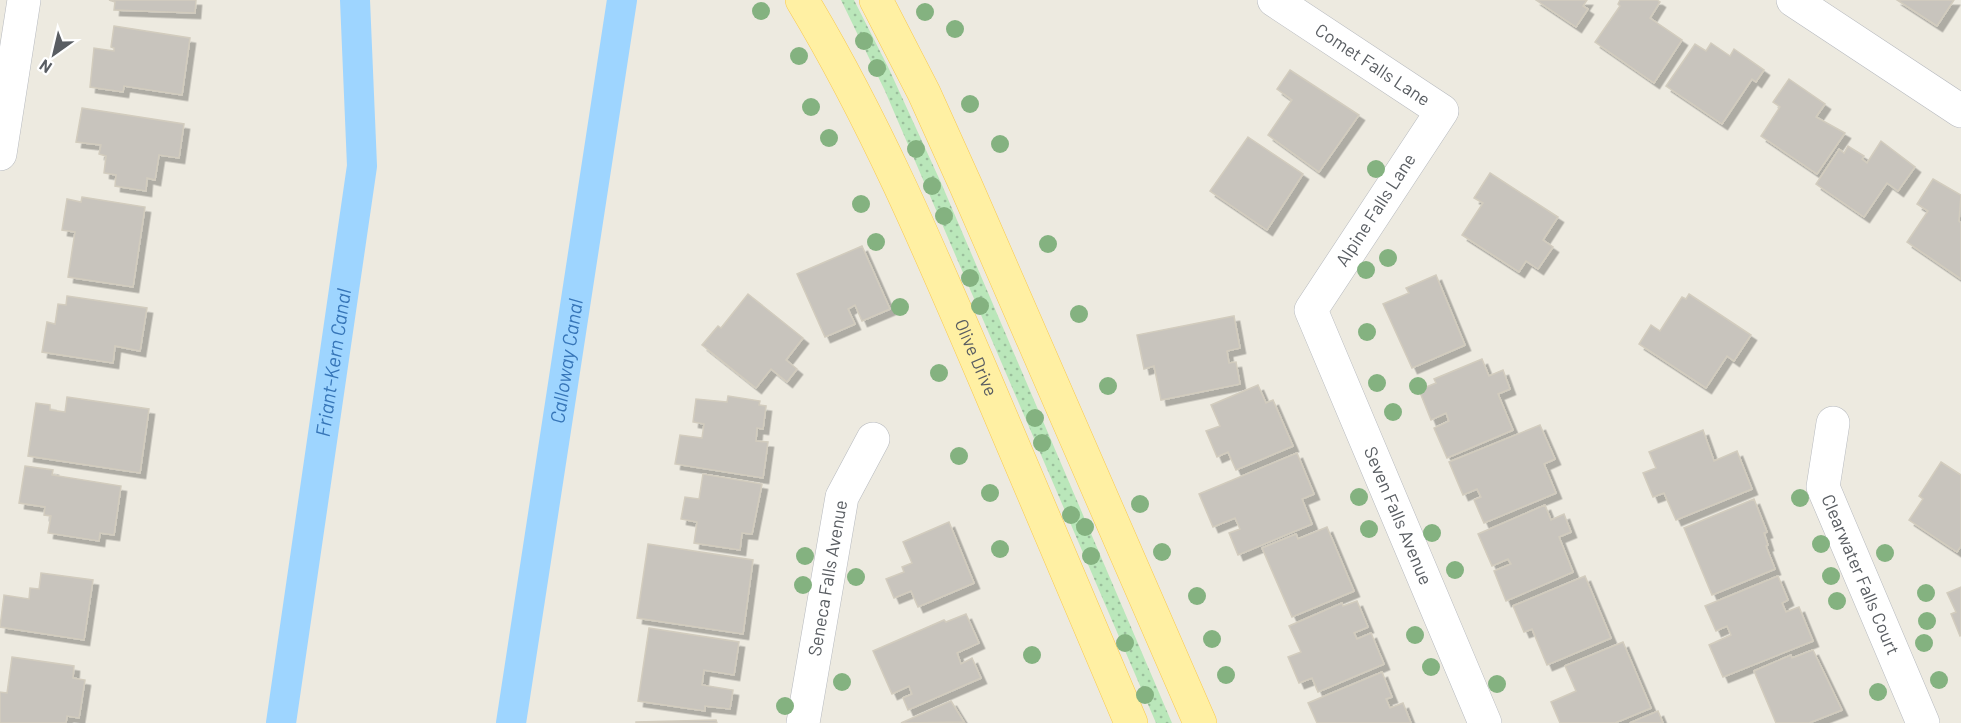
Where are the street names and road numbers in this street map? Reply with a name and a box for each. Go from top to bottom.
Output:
street label: Comet Falls Lane [1311,18,1435,110]
street label: Alpine Falls Lane [1330,149,1420,270]
street label: Olive Drive [950,315,1003,399]
street label: Seven Falls Avenue [1360,443,1437,588]
street label: Clearwater Falls Court [1817,491,1905,658]
street label: Seneca Falls Avenue [803,498,851,658]

